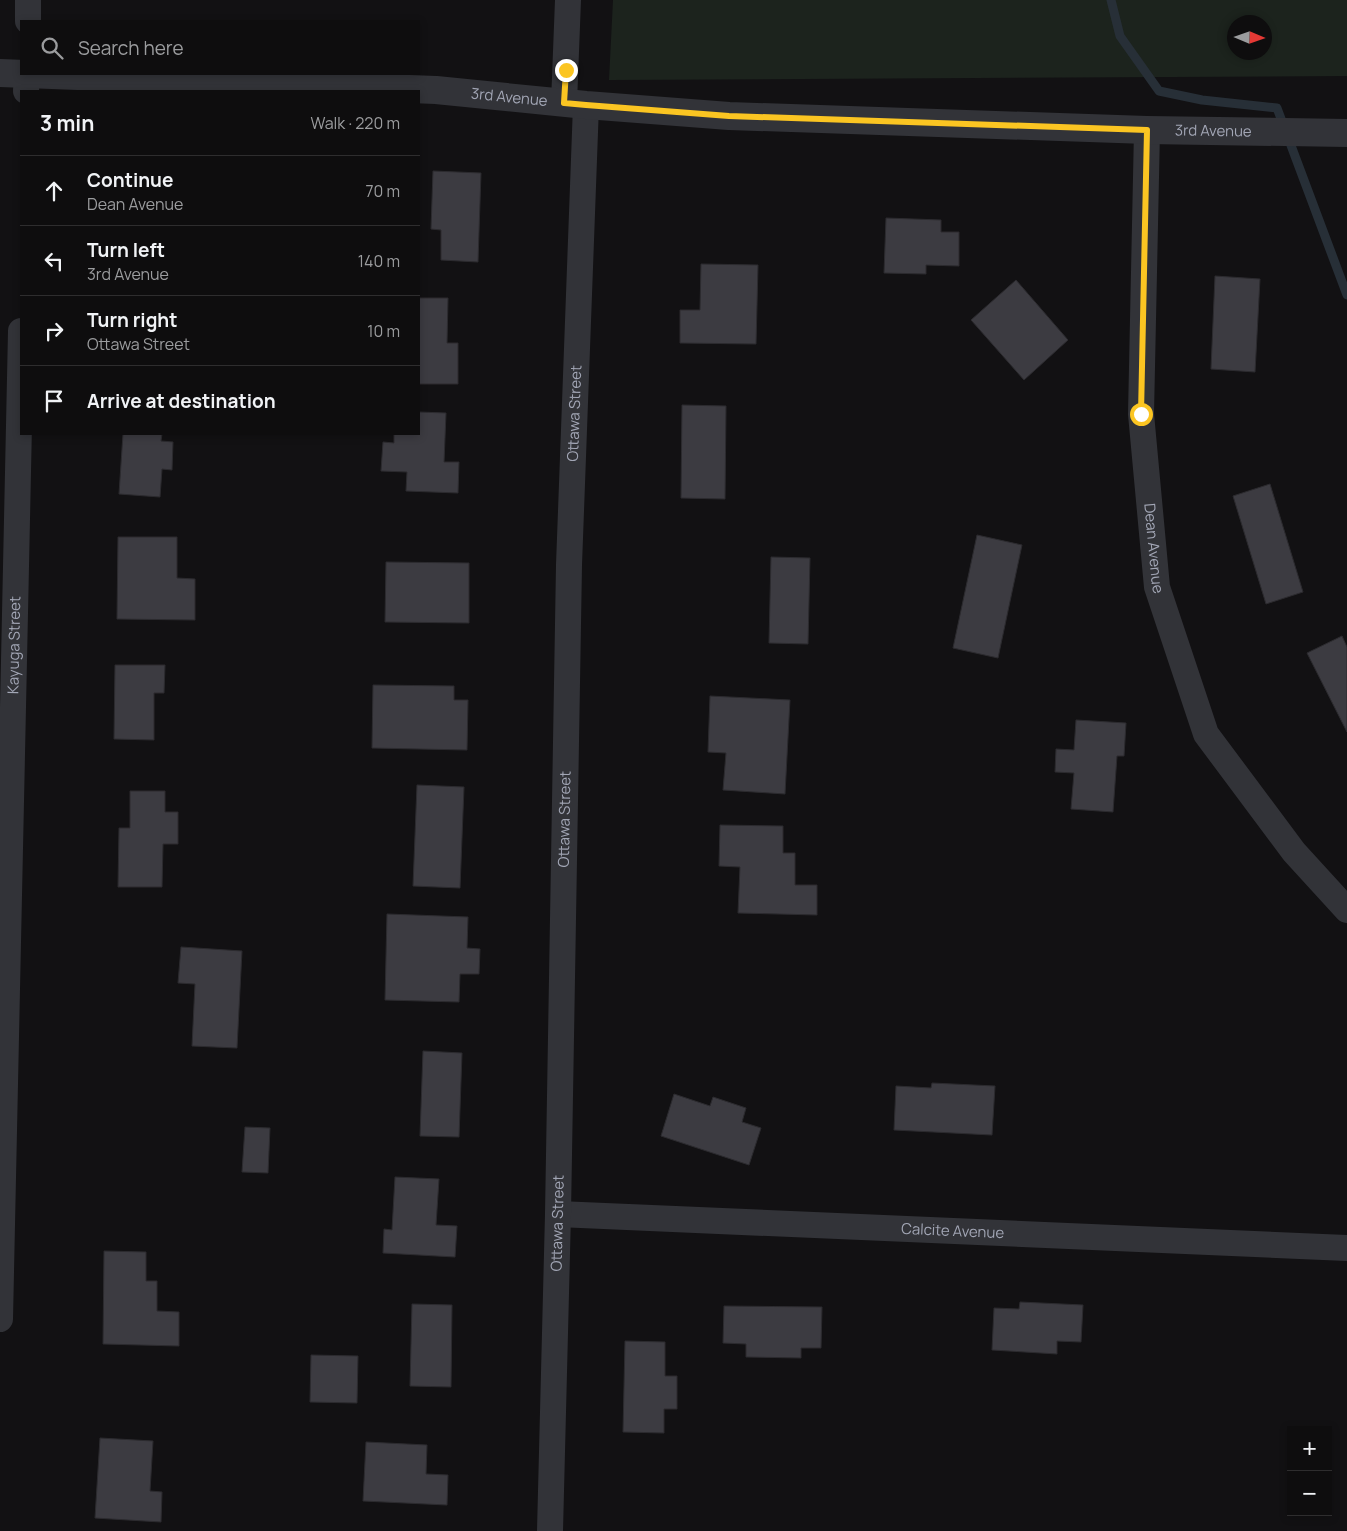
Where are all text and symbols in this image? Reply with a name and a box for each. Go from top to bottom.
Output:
north arrow [1227,15,1272,60]
search box [20,20,420,75]
icon: search [38,34,66,62]
text: Search here [78,35,184,61]
route end [555,59,578,82]
street label: 3rd Avenue [470,83,549,111]
text: 3 min [40,109,94,137]
text: Walk · 220 m [310,112,400,134]
street label: 3rd Avenue [1175,119,1252,142]
text: Continue [87,167,173,193]
icon: ahead [40,177,68,205]
text: 70 m [365,180,400,202]
text: Dean Avenue [87,193,183,215]
text: Turn left [87,237,165,263]
icon: left [40,247,68,275]
text: 140 m [358,250,400,272]
text: 3rd Avenue [87,263,169,285]
text: Turn right [87,307,177,333]
icon: right [40,317,68,345]
text: 10 m [367,320,400,342]
text: Ottawa Street [87,333,190,355]
street label: Ottawa Street [562,365,586,462]
icon: arrive [40,387,68,415]
text: Arrive at destination [87,388,276,414]
route start [1130,403,1153,426]
street label: Dean Avenue [1139,502,1170,596]
street label: Kayuga Street [2,596,25,694]
street label: Ottawa Street [553,771,576,868]
street label: Ottawa Street [546,1175,569,1272]
street label: Calcite Avenue [901,1218,1005,1243]
map controls [1287,1426,1332,1516]
button: + [1287,1426,1332,1471]
button: − [1287,1471,1332,1516]

